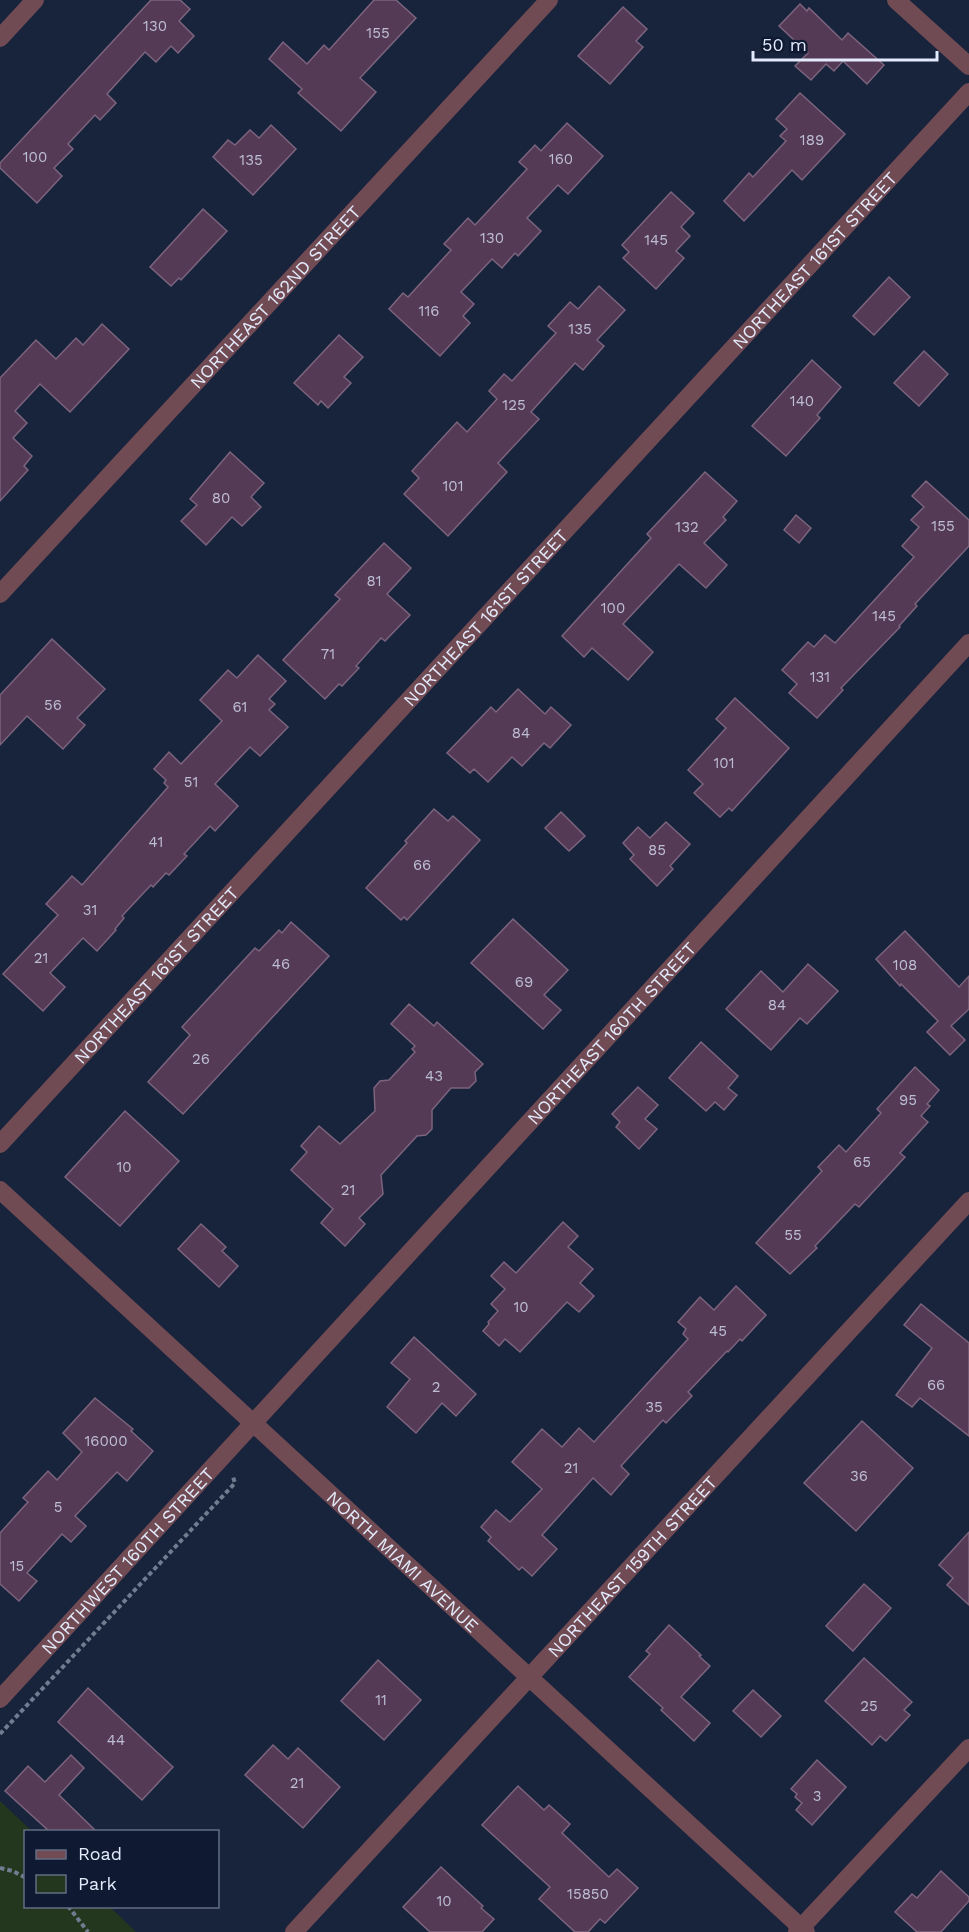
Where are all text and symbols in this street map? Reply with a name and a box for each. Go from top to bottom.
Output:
house number: 130 [143,17,167,35]
house number: 155 [366,24,390,42]
scale bar [753,24,938,62]
text: 50 m [762,34,807,55]
house number: 189 [800,131,824,149]
house number: 100 [23,148,47,166]
house number: 160 [549,150,573,168]
house number: 135 [239,151,263,169]
street label: NORTHEAST 161ST STREET [728,167,901,353]
street label: NORTHEAST 162ND STREET [185,201,365,392]
house number: 130 [480,229,504,247]
house number: 145 [644,231,668,249]
house number: 116 [419,302,439,320]
house number: 135 [568,320,592,338]
house number: 140 [790,392,814,410]
house number: 125 [502,396,526,414]
house number: 101 [442,477,464,495]
house number: 80 [212,489,230,507]
house number: 155 [931,517,955,535]
house number: 132 [675,518,699,536]
street label: NORTHEAST 161ST STREET [398,524,572,710]
house number: 81 [366,572,382,590]
house number: 100 [601,599,625,617]
house number: 145 [872,607,896,625]
house number: 71 [321,645,335,663]
house number: 131 [810,668,830,686]
house number: 56 [44,696,62,714]
house number: 61 [233,698,247,716]
house number: 84 [512,724,530,742]
house number: 101 [713,754,735,772]
house number: 51 [184,773,198,791]
house number: 41 [149,833,163,851]
house number: 85 [648,841,666,859]
house number: 66 [413,856,431,874]
street label: NORTHEAST 161ST STREET [69,882,243,1068]
house number: 31 [83,901,97,919]
street label: NORTHEAST 160TH STREET [522,937,700,1128]
house number: 21 [34,949,48,967]
house number: 46 [272,955,290,973]
house number: 108 [893,956,917,974]
house number: 69 [515,973,533,991]
house number: 84 [768,996,786,1014]
house number: 26 [192,1050,210,1068]
house number: 43 [425,1067,443,1085]
house number: 95 [899,1091,917,1109]
house number: 65 [853,1153,871,1171]
house number: 10 [116,1158,132,1176]
house number: 21 [341,1181,355,1199]
house number: 55 [784,1226,802,1244]
house number: 10 [513,1298,529,1316]
house number: 45 [709,1322,727,1340]
house number: 66 [927,1376,945,1394]
house number: 2 [432,1378,440,1396]
house number: 35 [645,1398,663,1416]
house number: 16000 [85,1432,127,1450]
house number: 21 [564,1459,578,1477]
street label: NORTHWEST 160TH STREET [36,1463,218,1658]
house number: 36 [850,1467,868,1485]
street label: NORTHEAST 159TH STREET [543,1471,721,1661]
street label: NORTH MIAMI AVENUE [323,1486,483,1636]
house number: 5 [54,1498,62,1516]
house number: 15 [10,1557,24,1575]
house number: 11 [375,1691,387,1709]
house number: 25 [860,1697,878,1715]
house number: 44 [107,1731,125,1749]
house number: 21 [290,1774,304,1792]
house number: 3 [813,1787,821,1805]
legend [24,1830,219,1908]
text: Road [78,1843,122,1864]
text: Park [78,1873,117,1894]
house number: 15850 [567,1885,609,1903]
house number: 10 [436,1892,452,1910]

